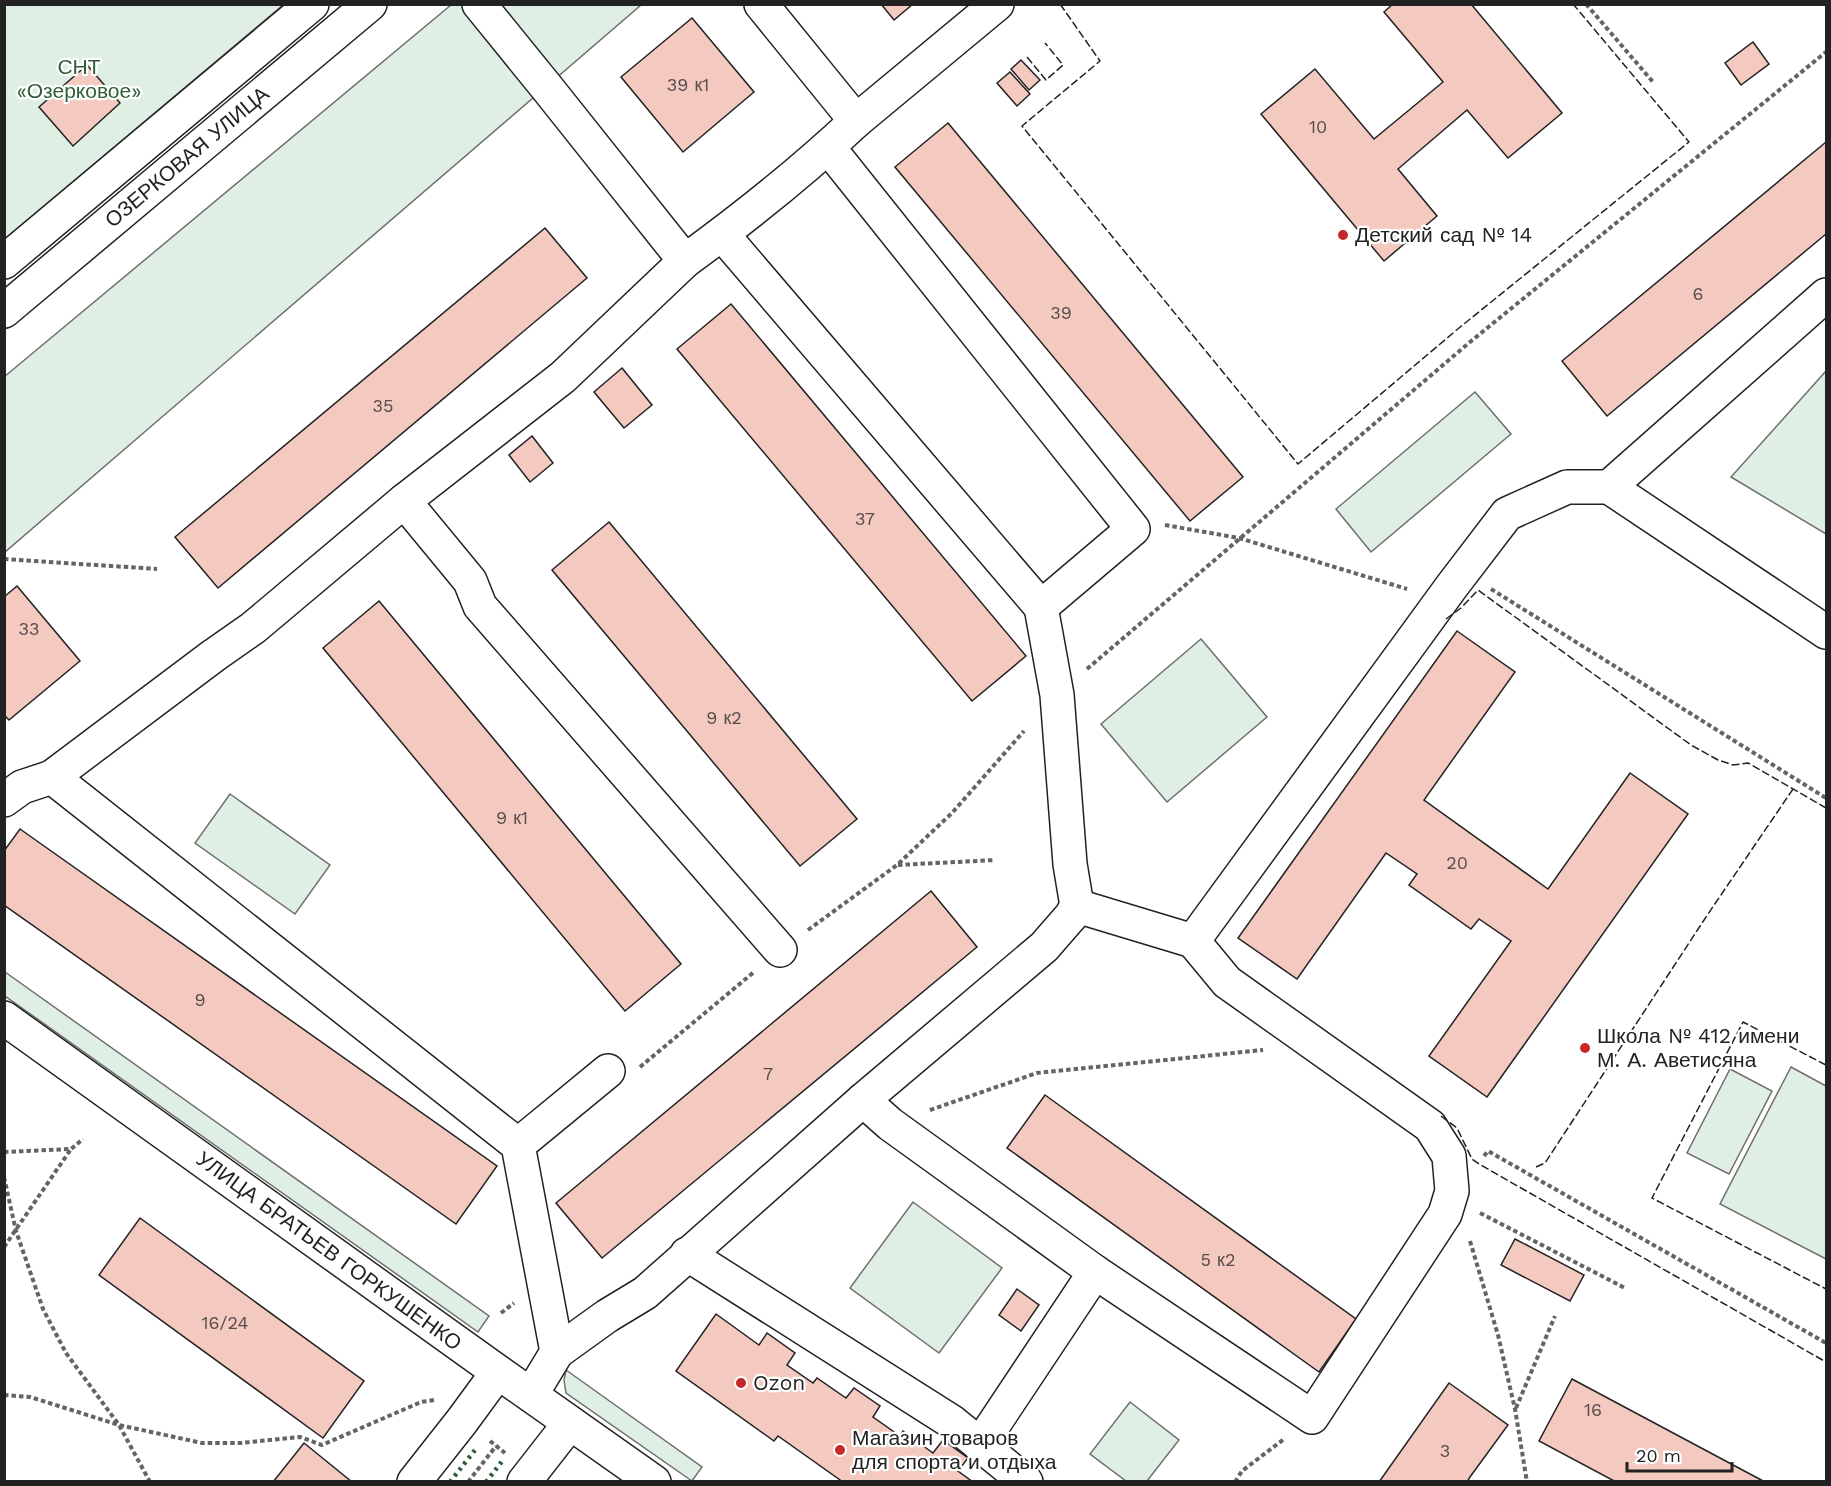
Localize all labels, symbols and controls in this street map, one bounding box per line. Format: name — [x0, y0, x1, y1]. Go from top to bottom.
park label: СНТ «Озерковое» — [16, 54, 142, 103]
house number: 39 к1 — [667, 74, 709, 95]
street label: ОЗЕРКОВАЯ УЛИЦА — [100, 81, 274, 232]
house number: 10 — [1309, 116, 1327, 137]
place label: Детский сад № 14 — [1355, 222, 1532, 247]
marker: Детский сад № 14 — [1336, 228, 1350, 242]
house number: 6 — [1693, 283, 1703, 304]
house number: 39 — [1050, 302, 1072, 323]
house number: 35 — [373, 395, 393, 416]
house number: 37 — [855, 508, 875, 529]
house number: 33 — [19, 618, 40, 639]
house number: 9 к2 — [706, 707, 742, 728]
house number: 9 к1 — [496, 807, 528, 828]
house number: 20 — [1446, 852, 1468, 873]
house number: 9 — [194, 989, 206, 1010]
place label: Школа № 412 имени М. А. Аветисяна — [1597, 1023, 1799, 1072]
marker: Школа № 412 имени М. А. Аветисяна — [1578, 1041, 1592, 1055]
house number: 7 — [763, 1063, 773, 1084]
street label: УЛИЦА БРАТЬЕВ ГОРКУШЕНКО — [192, 1146, 467, 1355]
house number: 5 к2 — [1201, 1249, 1235, 1270]
house number: 16/24 — [202, 1312, 248, 1333]
place label: Ozon — [753, 1370, 805, 1395]
marker: Ozon — [734, 1376, 748, 1390]
house number: 16 — [1584, 1399, 1602, 1420]
place label: Магазин товаров для спорта и отдыха — [852, 1425, 1057, 1474]
scale bar — [1627, 1435, 1732, 1473]
house number: 3 — [1440, 1440, 1450, 1461]
marker: Магазин товаров для спорта и отдыха — [833, 1443, 847, 1457]
text: 20 m — [1636, 1445, 1681, 1466]

